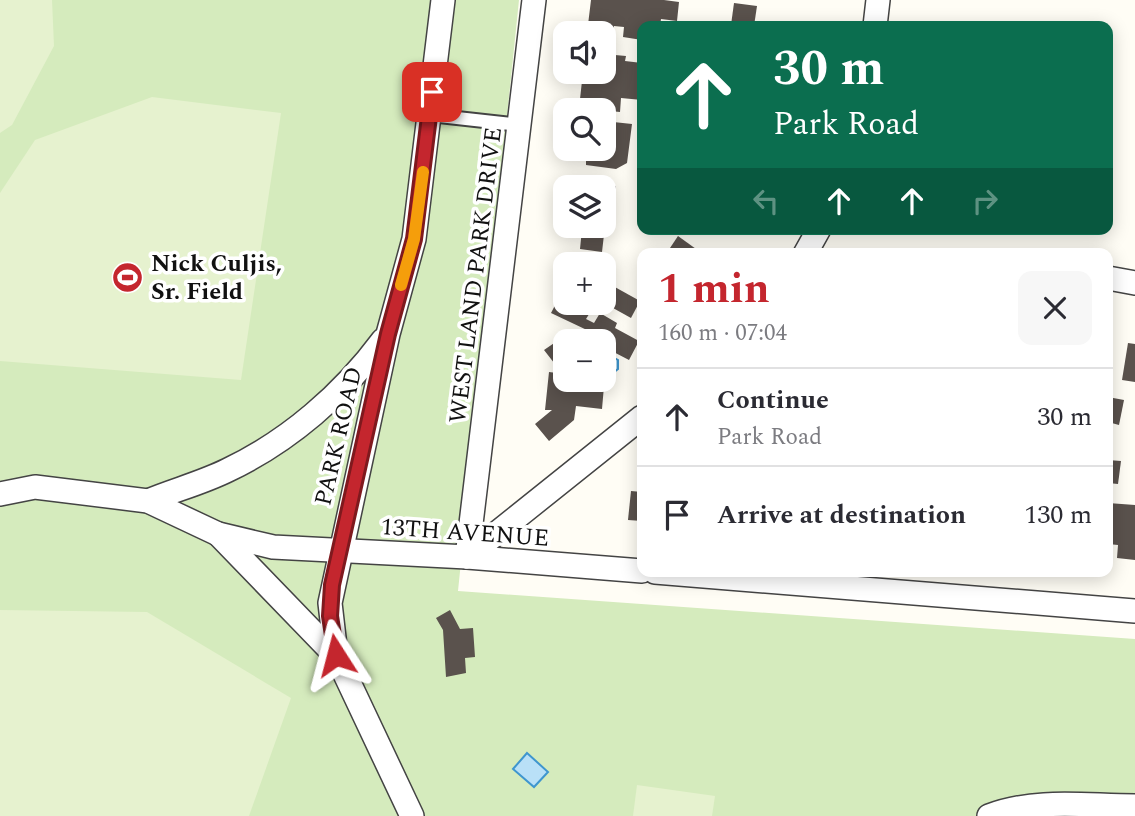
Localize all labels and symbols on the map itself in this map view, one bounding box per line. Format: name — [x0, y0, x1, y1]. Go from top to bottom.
pin — [402, 62, 462, 122]
street label: WEST LAND PARK DRIVE — [440, 125, 512, 425]
place label: Nick Culjis, Sr. Field — [151, 246, 282, 310]
sports icon: Nick Culjis, Sr. Field — [111, 260, 145, 294]
street label: PARK ROAD — [306, 363, 372, 509]
street label: 13TH AVENUE — [379, 509, 550, 557]
position arrow — [299, 618, 373, 692]

